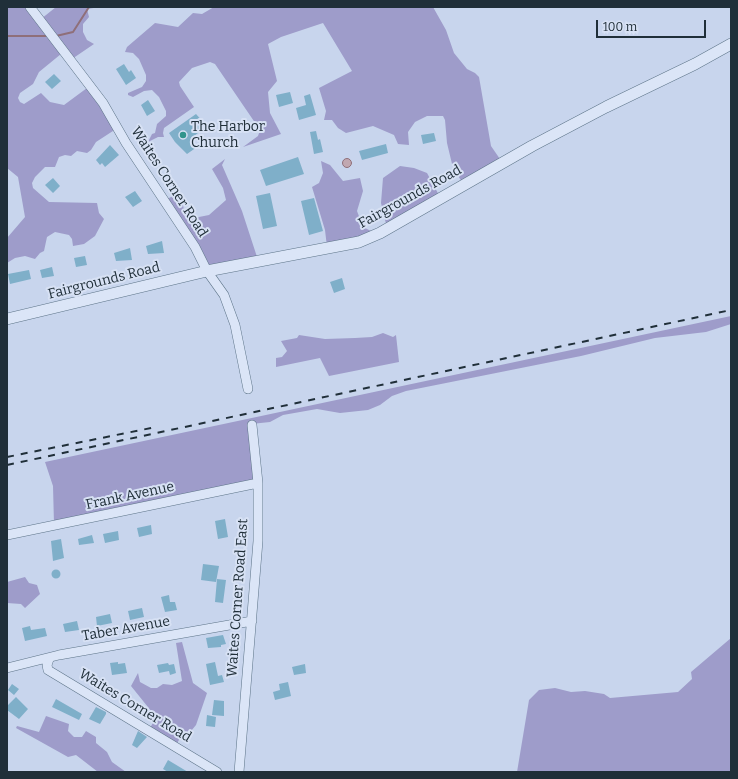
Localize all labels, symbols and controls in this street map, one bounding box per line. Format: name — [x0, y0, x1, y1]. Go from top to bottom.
scale bar — [598, 12, 708, 38]
text: 100 m — [603, 20, 637, 34]
place label: The Harbor Church — [191, 119, 265, 152]
street label: Waites Corner Road — [127, 124, 211, 240]
marker: The Harbor Church — [178, 130, 188, 140]
street label: Fairgrounds Road — [356, 162, 464, 232]
street label: Fairgrounds Road — [46, 259, 162, 303]
street label: Frank Avenue — [84, 478, 176, 514]
street label: Waites Corner Road East — [224, 518, 252, 678]
street label: Taber Avenue — [81, 613, 171, 645]
street label: Waites Corner Road — [76, 666, 194, 746]

